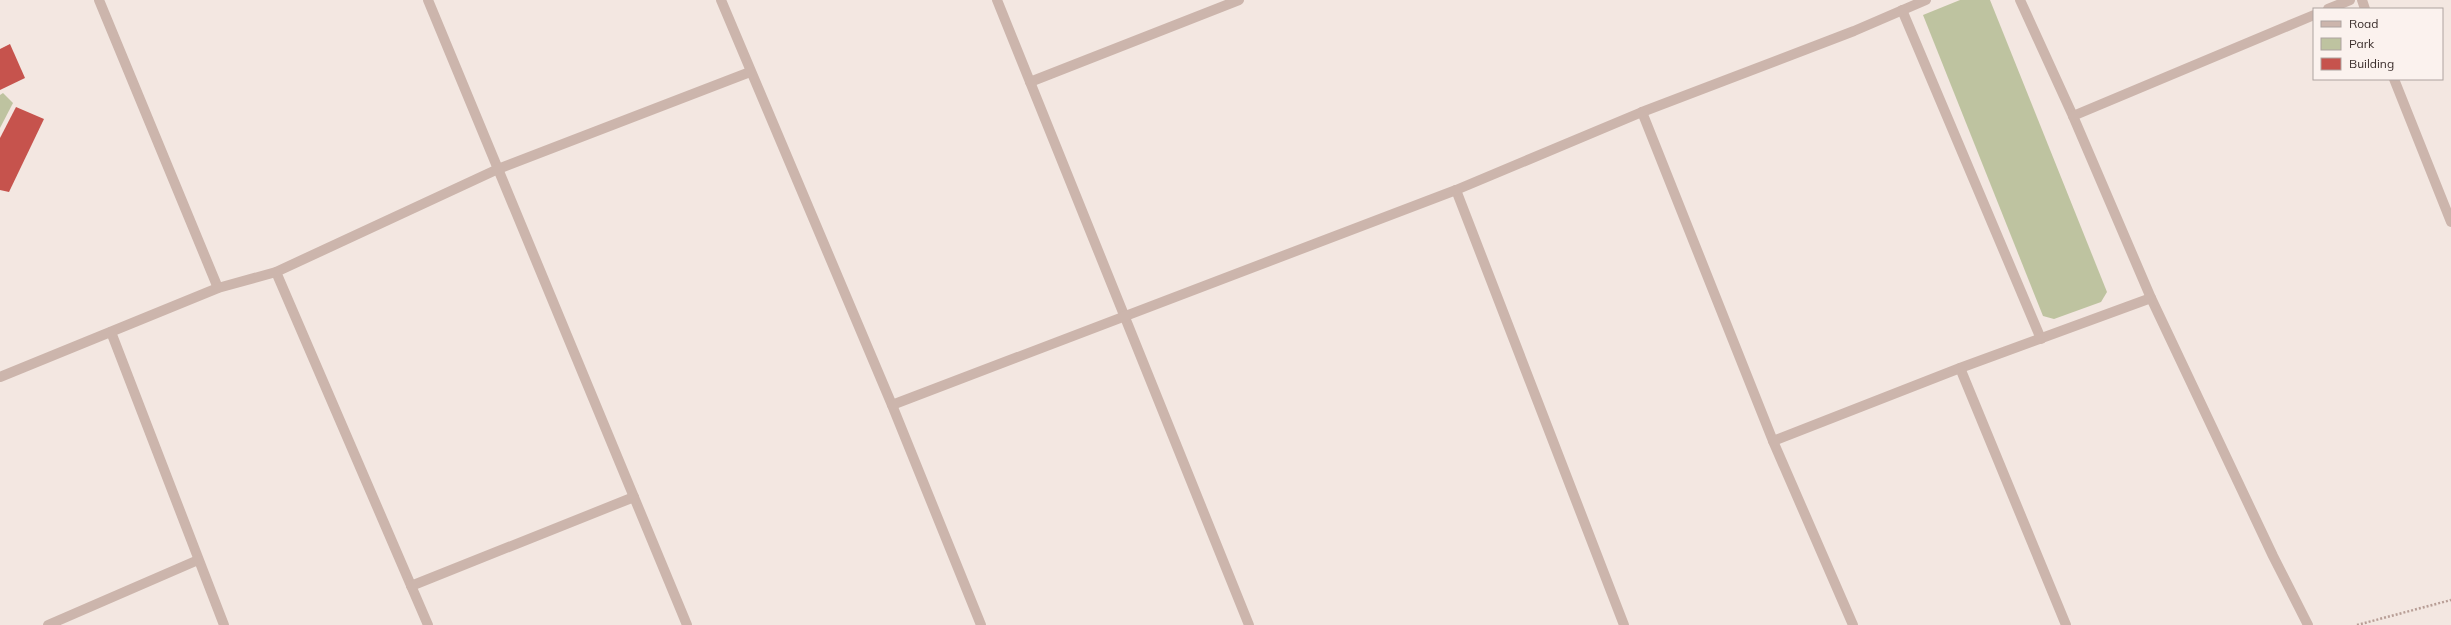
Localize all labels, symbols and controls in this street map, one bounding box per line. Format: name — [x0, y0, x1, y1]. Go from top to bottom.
legend — [2313, 8, 2443, 80]
text: Road — [2349, 16, 2378, 31]
text: Park — [2349, 36, 2375, 51]
text: Building — [2349, 56, 2394, 71]

